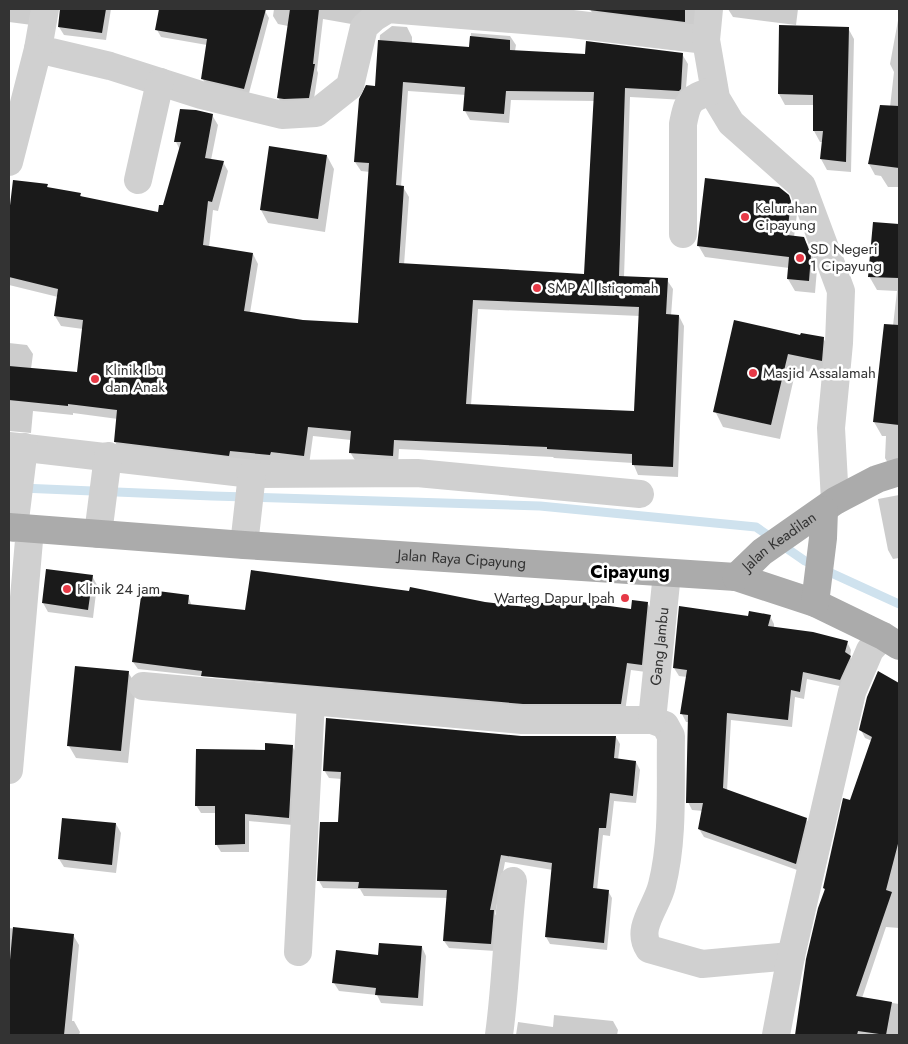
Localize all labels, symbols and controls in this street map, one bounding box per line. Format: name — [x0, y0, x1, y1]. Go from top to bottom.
place label: Kelurahan Cipayung — [755, 197, 817, 236]
marker: Kelurahan Cipayung — [739, 211, 751, 223]
place label: SD Negeri 1 Cipayung — [810, 238, 882, 277]
marker: SD Negeri 1 Cipayung — [794, 252, 806, 264]
place label: SMP Al Istiqomah — [547, 277, 659, 299]
marker: SMP Al Istiqomah — [531, 282, 543, 294]
place label: Klinik Ibu dan Anak — [105, 359, 165, 398]
place label: Masjid Assalamah — [763, 362, 876, 384]
marker: Masjid Assalamah — [747, 367, 759, 379]
marker: Klinik Ibu dan Anak — [89, 373, 101, 385]
street label: Jalan Keadilan — [736, 506, 821, 578]
street label: Jalan Raya Cipayung — [395, 544, 527, 574]
district label: Cipayung — [590, 559, 670, 585]
place label: Klinik 24 jam — [77, 578, 160, 600]
marker: Klinik 24 jam — [61, 583, 73, 595]
place label: Warteg Dapur Ipah — [494, 587, 615, 609]
marker: Warteg Dapur Ipah — [619, 592, 631, 604]
street label: Gang Jambu — [645, 606, 674, 687]

